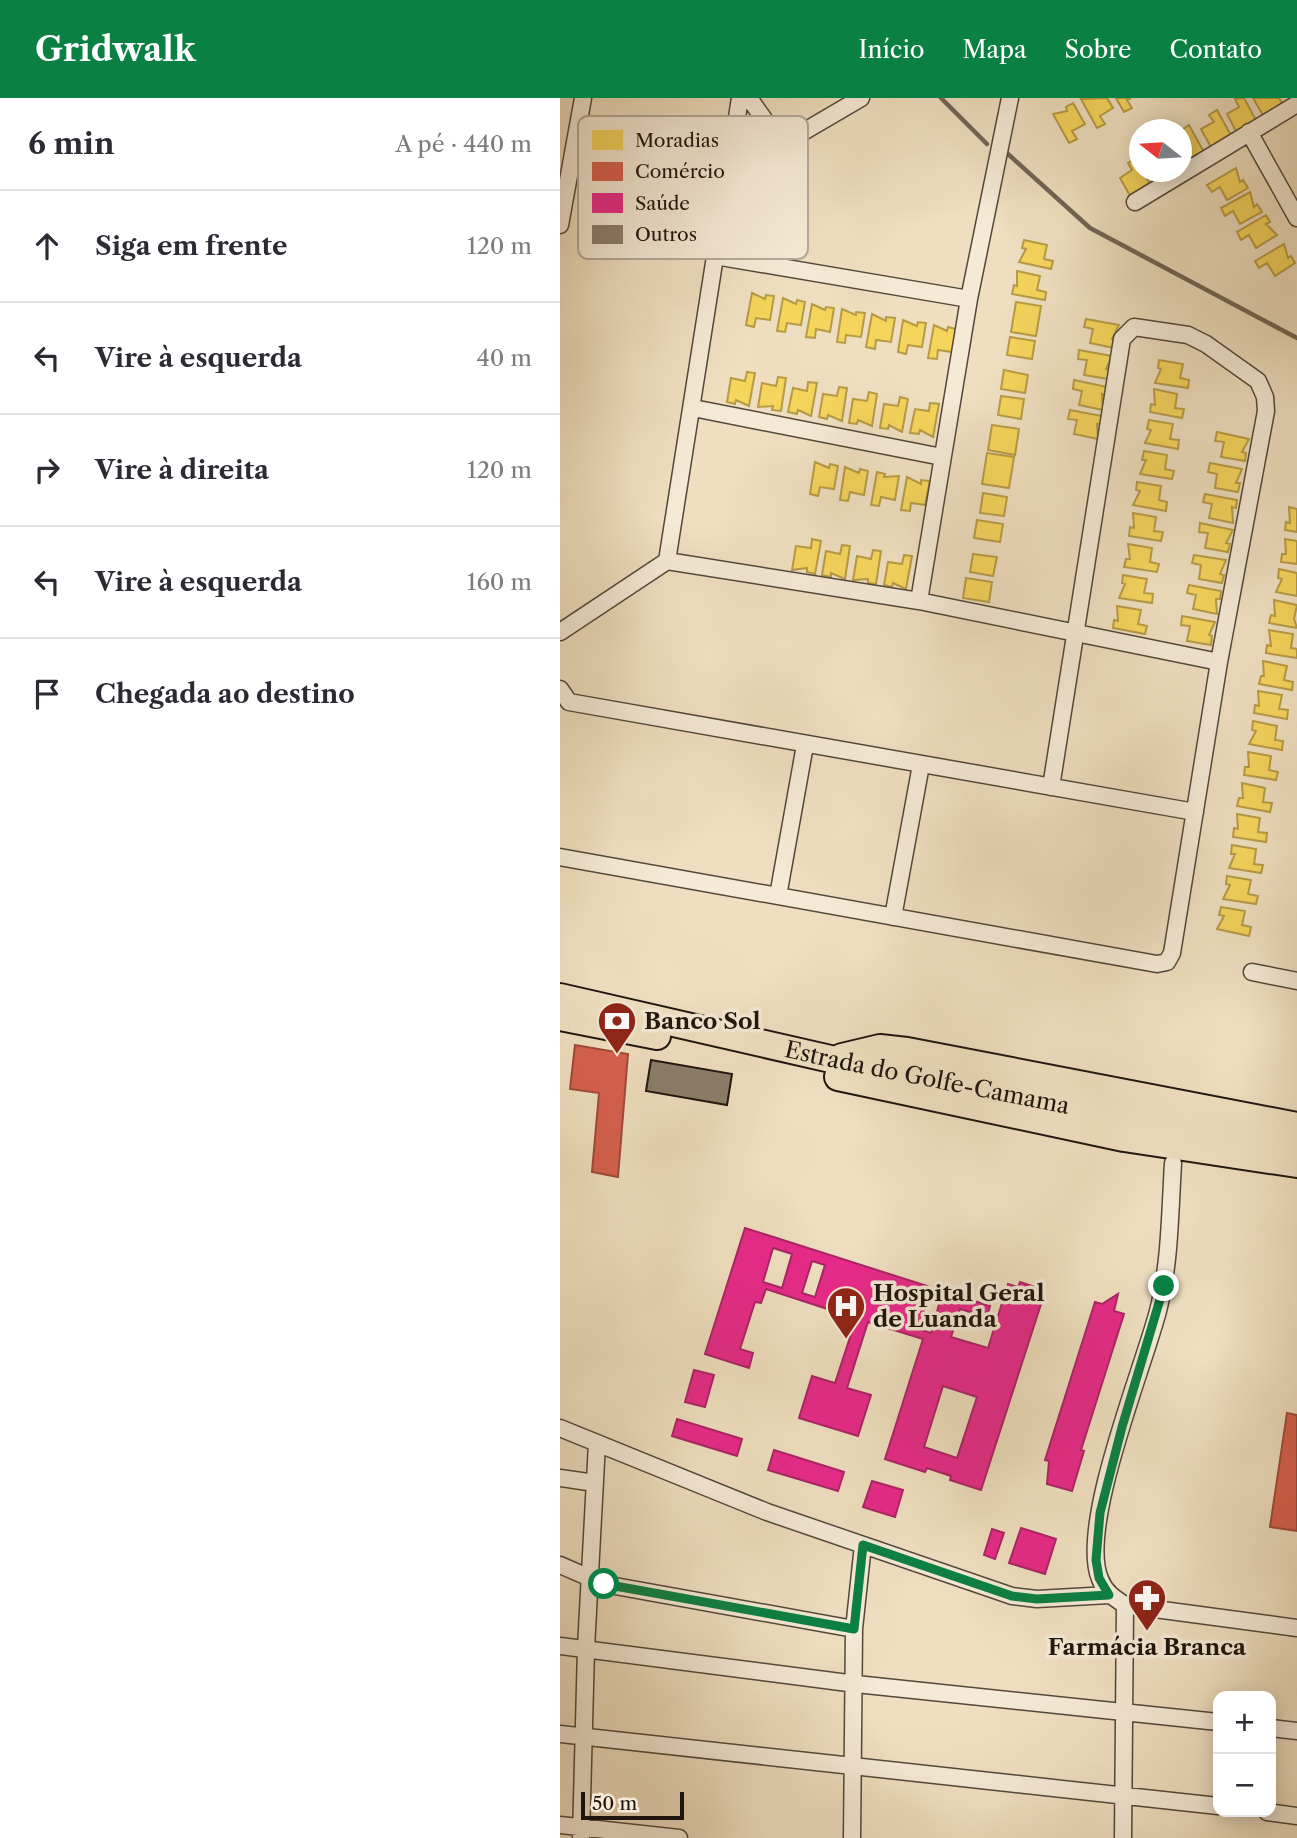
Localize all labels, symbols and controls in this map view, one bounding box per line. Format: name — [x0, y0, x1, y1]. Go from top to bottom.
text: Gridwalk — [35, 29, 196, 70]
text: Início — [858, 35, 924, 64]
text: Mapa — [962, 35, 1027, 64]
text: Sobre — [1065, 35, 1131, 64]
text: Contato — [1169, 35, 1262, 64]
legend — [578, 116, 808, 259]
north arrow — [1129, 119, 1192, 182]
text: 6 min — [28, 125, 115, 162]
text: Moradias — [635, 129, 719, 152]
text: A pé · 440 m — [395, 130, 532, 158]
text: Comércio — [635, 160, 725, 183]
text: Saúde — [635, 192, 690, 215]
text: Outros — [635, 223, 697, 246]
icon: ahead — [28, 227, 66, 265]
text: Siga em frente — [95, 230, 288, 262]
text: 120 m — [467, 232, 532, 260]
icon: left — [28, 339, 66, 377]
text: Vire à esquerda — [95, 342, 302, 374]
text: 40 m — [477, 344, 532, 372]
icon: right — [28, 451, 66, 489]
text: Vire à direita — [95, 454, 269, 486]
text: 120 m — [467, 456, 532, 484]
icon: left — [28, 563, 66, 601]
text: Vire à esquerda — [95, 566, 302, 598]
text: 160 m — [467, 568, 532, 596]
icon: arrive — [28, 675, 66, 713]
text: Chegada ao destino — [95, 678, 355, 710]
bank icon: Banco Sol — [596, 1000, 638, 1055]
place label: Banco Sol — [644, 1007, 761, 1035]
street label: Estrada do Golfe-Camama — [782, 1035, 1073, 1120]
route end — [1148, 1270, 1179, 1301]
place label: Hospital Geral de Luanda — [873, 1279, 1045, 1333]
hospital icon: Hospital Geral de Luanda — [825, 1285, 867, 1340]
route start — [588, 1568, 619, 1599]
pharmacy icon: Farmácia Branca — [1126, 1577, 1168, 1632]
place label: Farmácia Branca — [1048, 1633, 1247, 1661]
map controls — [1213, 1691, 1276, 1817]
button: + — [1213, 1691, 1276, 1754]
button: − — [1213, 1754, 1276, 1817]
scale bar — [581, 1789, 684, 1821]
text: 50 m — [592, 1792, 637, 1815]

